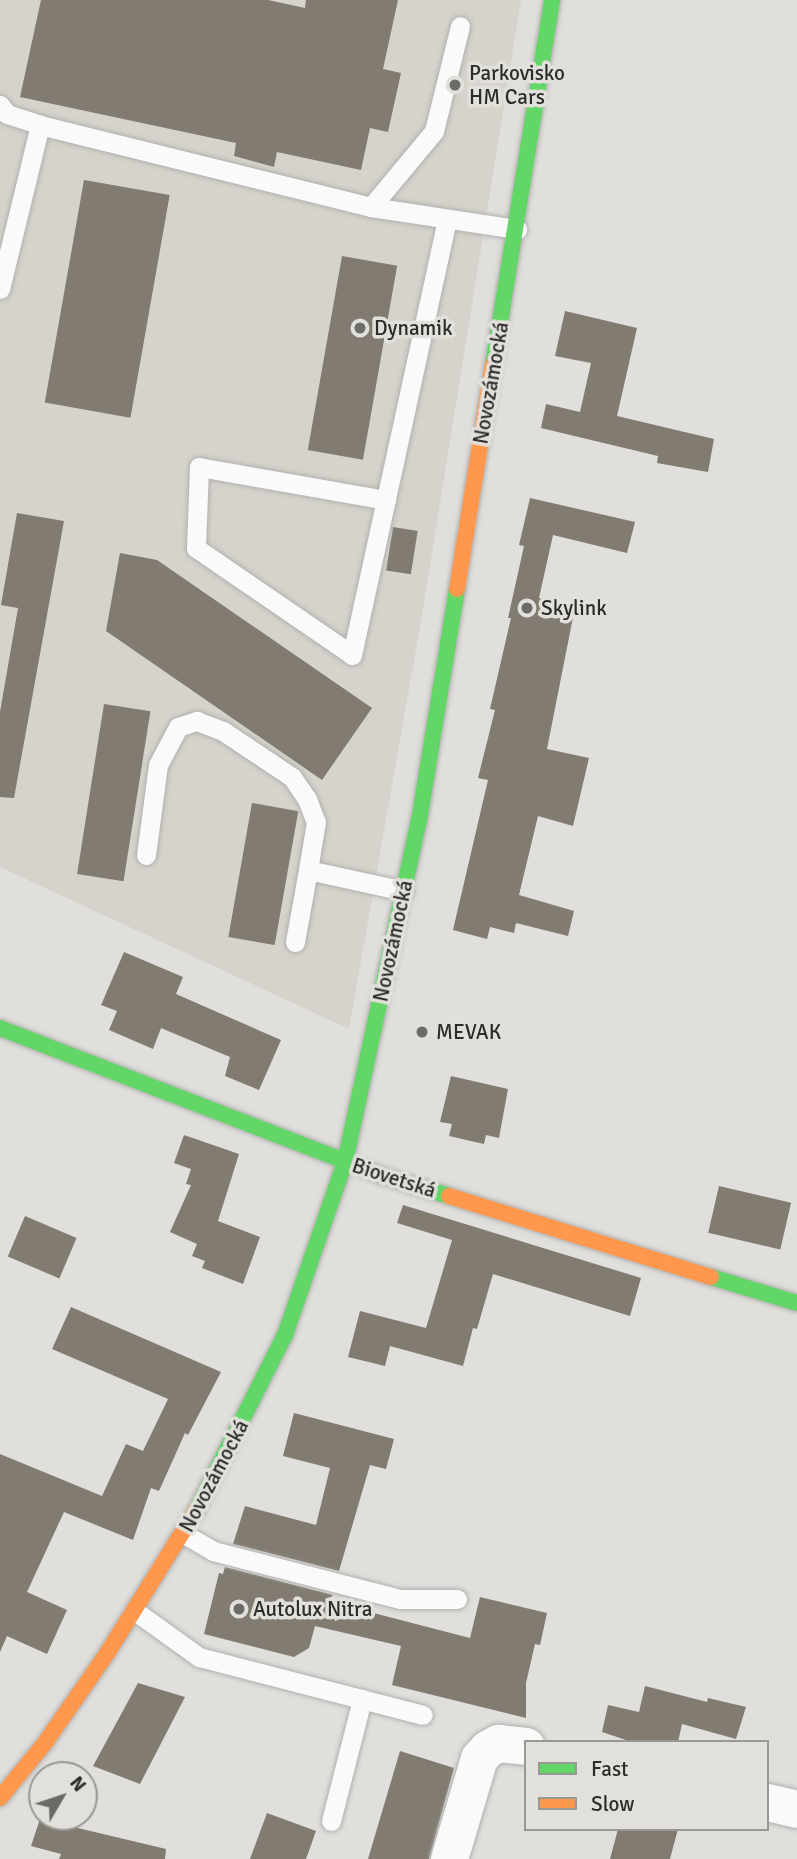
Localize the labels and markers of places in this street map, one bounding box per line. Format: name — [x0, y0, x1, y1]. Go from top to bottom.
place label: Parkovisko HM Cars — [469, 60, 565, 110]
marker: Parkovisko HM Cars — [447, 77, 463, 93]
place label: Dynamik — [374, 315, 452, 341]
marker: Dynamik — [352, 320, 368, 336]
place label: Skylink — [541, 595, 607, 621]
marker: Skylink — [519, 600, 535, 616]
place label: MEVAK — [436, 1019, 501, 1045]
marker: MEVAK — [414, 1024, 430, 1040]
place label: Autolux Nitra — [253, 1596, 372, 1622]
marker: Autolux Nitra — [231, 1601, 247, 1617]

